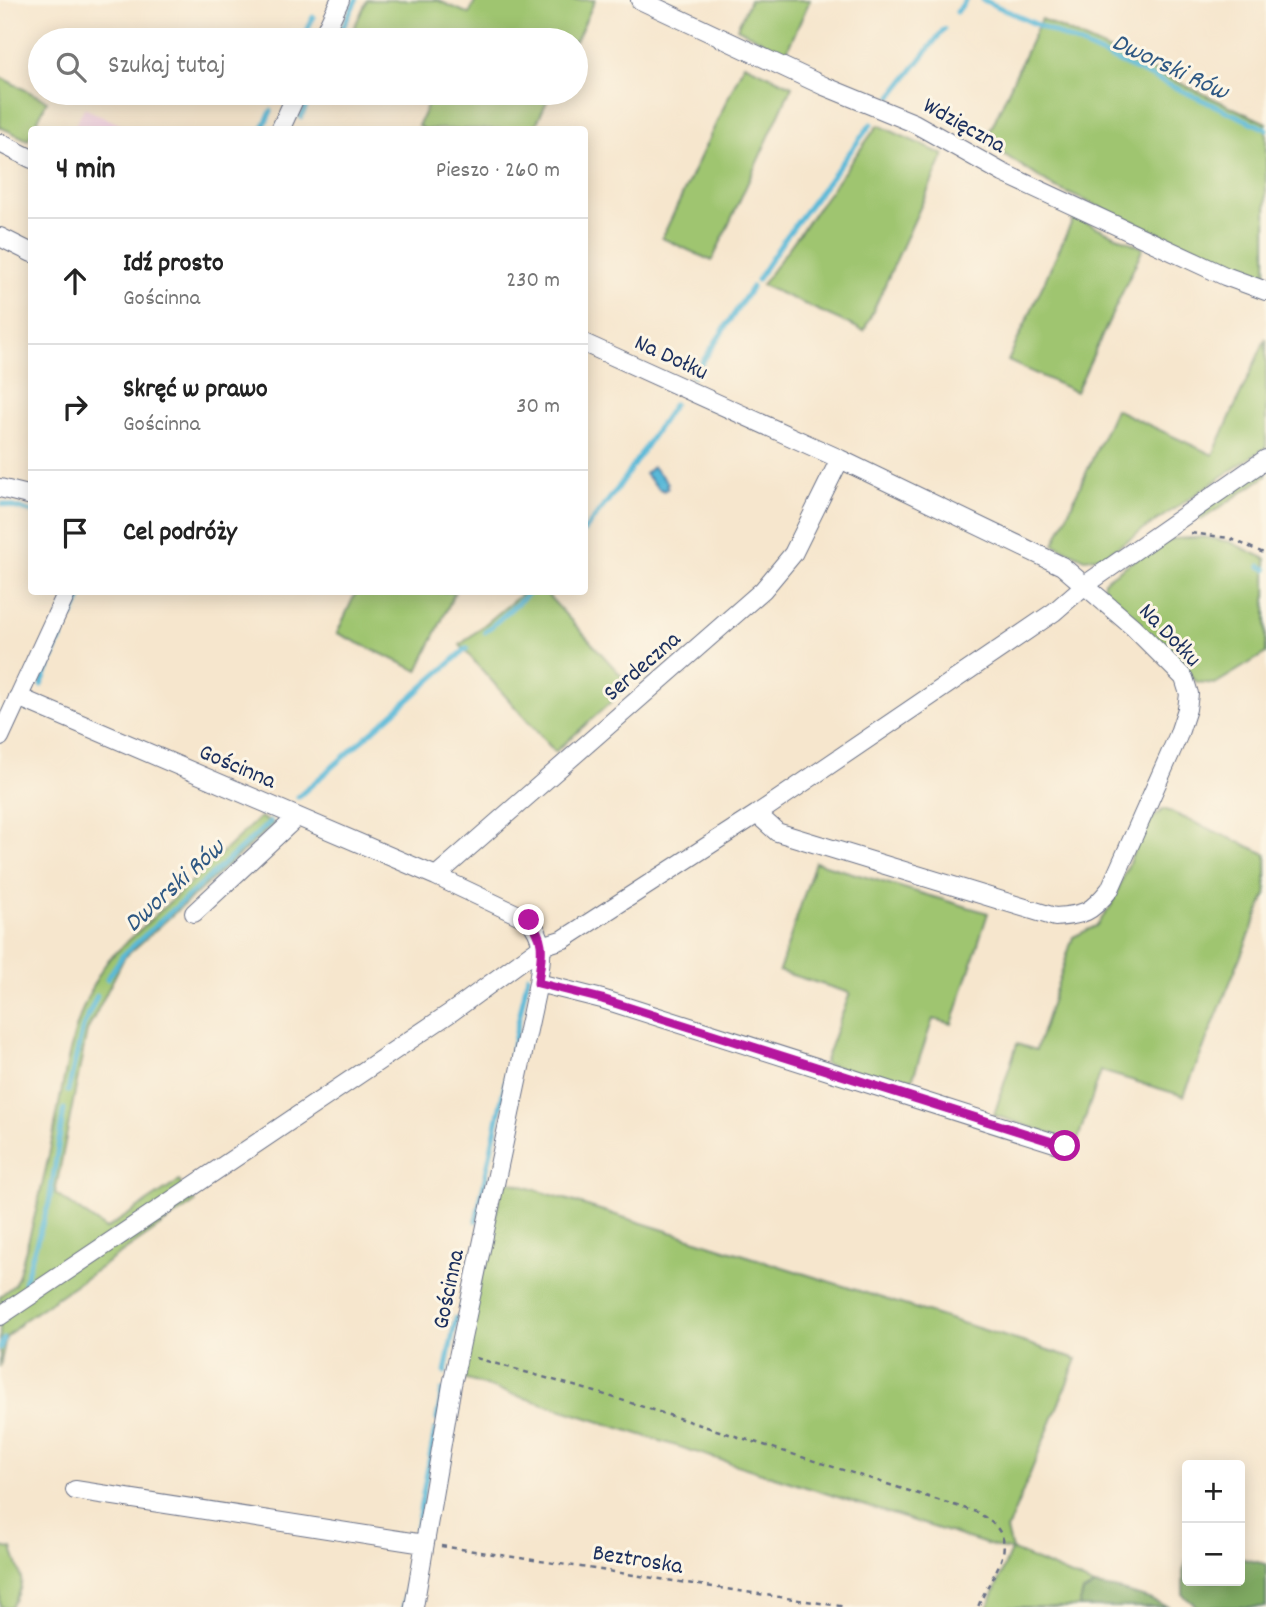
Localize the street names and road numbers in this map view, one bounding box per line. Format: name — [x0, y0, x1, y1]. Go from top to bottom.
street label: Wdzięczna — [916, 90, 1012, 164]
street label: Na Dołku — [628, 327, 713, 391]
street label: Na Dołku — [1130, 596, 1208, 676]
street label: Serdeczna — [597, 623, 690, 711]
street label: Gościnna — [193, 736, 281, 799]
street label: Gościnna — [425, 1246, 475, 1333]
street label: Beztroska — [590, 1537, 686, 1585]

